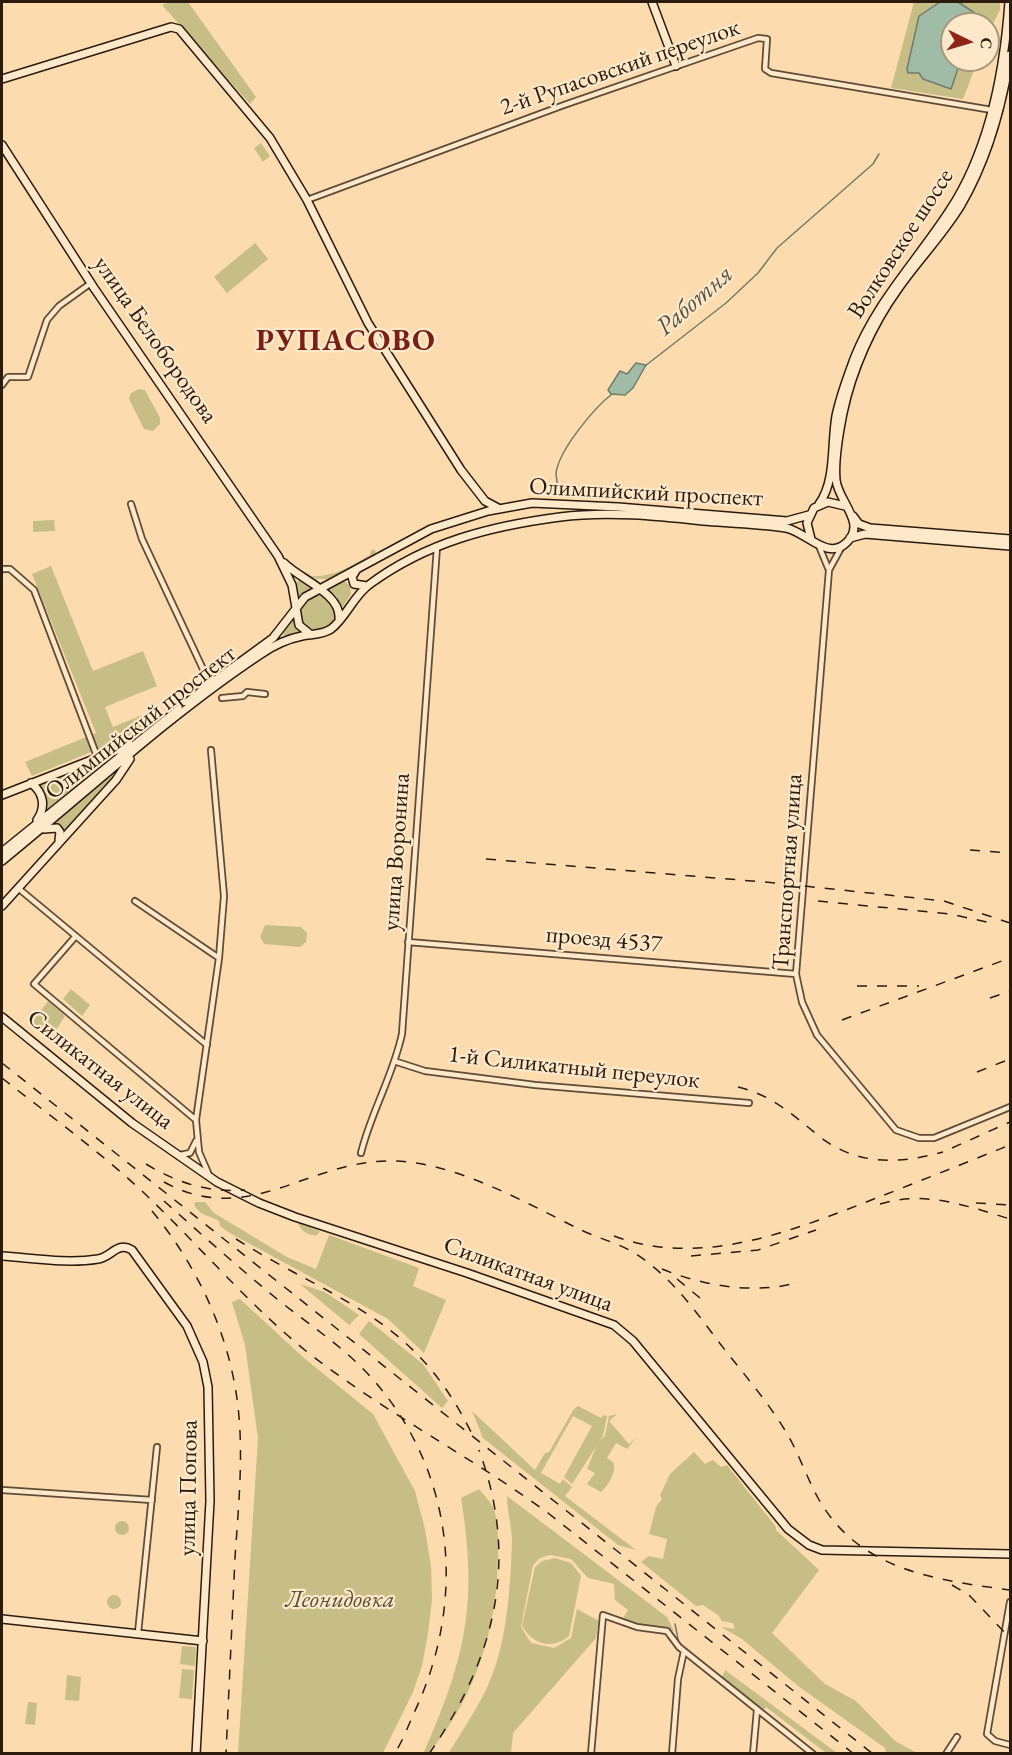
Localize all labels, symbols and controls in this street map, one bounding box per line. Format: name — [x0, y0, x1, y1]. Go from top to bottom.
north arrow — [940, 12, 1000, 72]
street label: 2-й Рупасовский переулок — [496, 13, 744, 123]
text: С — [975, 37, 997, 50]
street label: Волковское шоссе — [842, 164, 960, 324]
street label: улица Белобородова — [87, 251, 223, 429]
water label: Работня — [650, 259, 740, 343]
district label: РУПАСОВО — [256, 324, 436, 360]
street label: Олимпийский проспект — [528, 472, 764, 514]
street label: Олимпийский проспект — [40, 640, 242, 806]
street label: улица Воронина — [377, 772, 417, 932]
street label: Транспортная улица — [767, 773, 809, 971]
street label: проезд 4537 — [545, 921, 663, 959]
street label: Силикатная улица — [21, 1004, 179, 1136]
street label: 1-й Силикатный переулок — [447, 1040, 701, 1096]
street label: Силикатная улица — [439, 1231, 617, 1319]
street label: улица Попова — [173, 1420, 205, 1556]
park label: Леонидовка — [285, 1586, 395, 1614]

